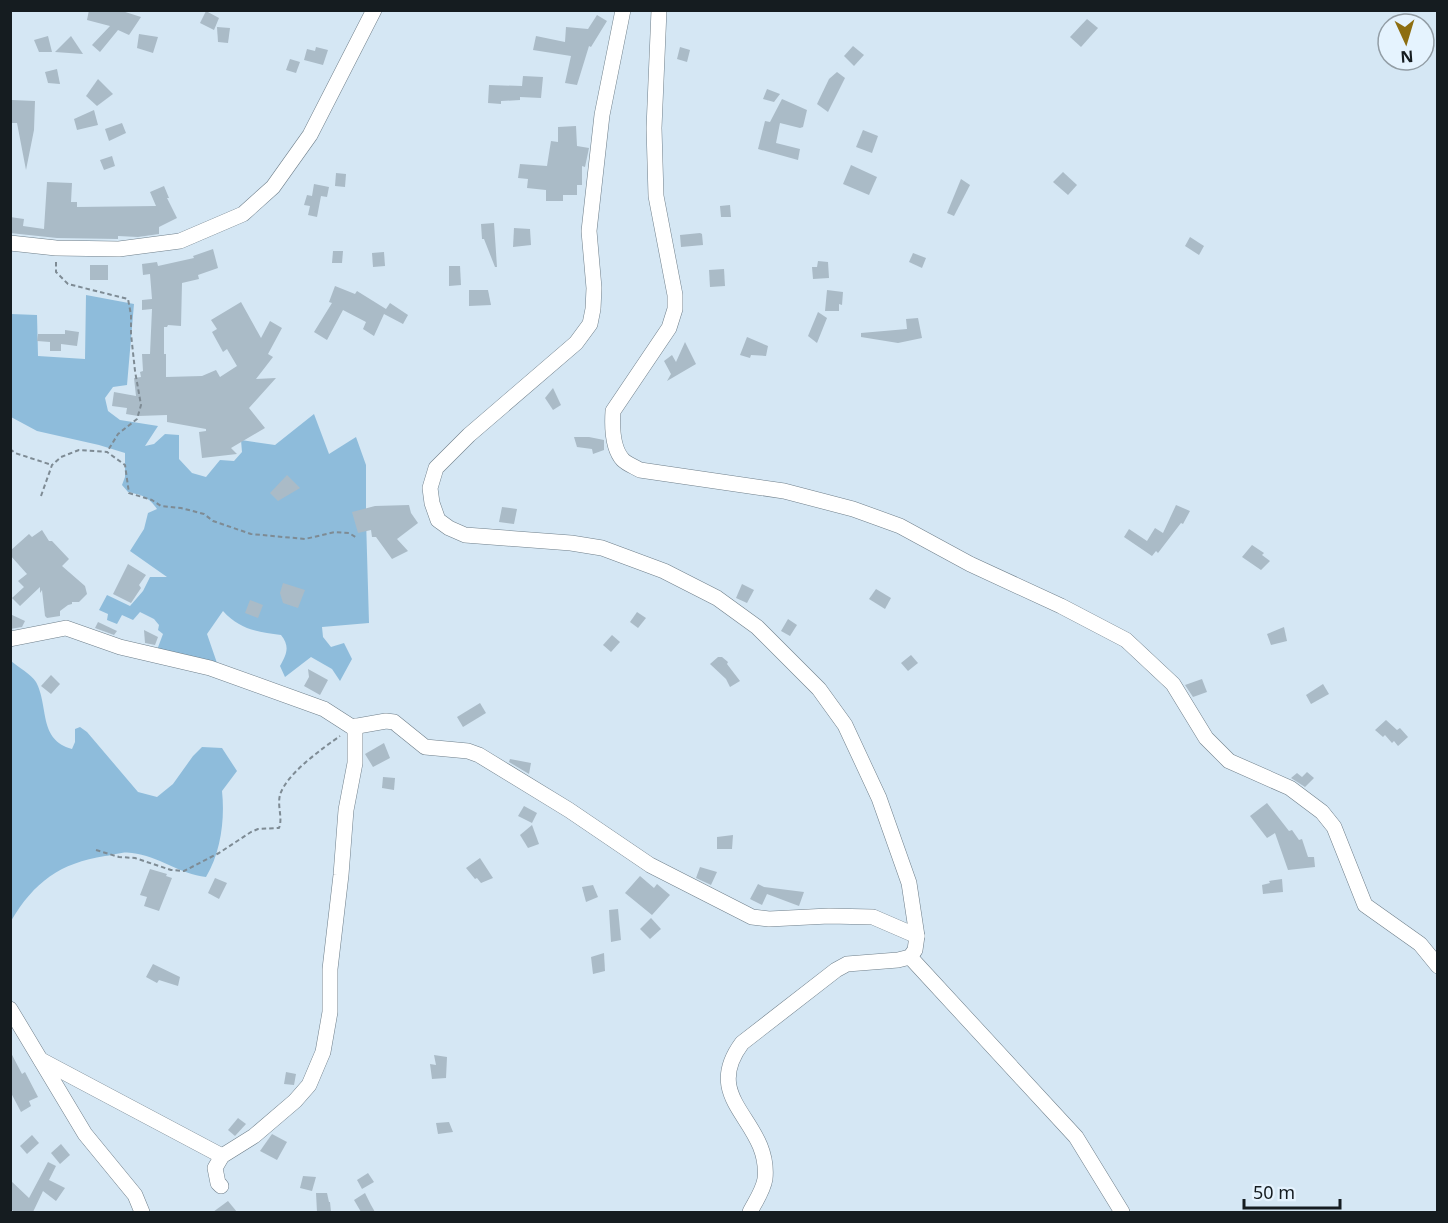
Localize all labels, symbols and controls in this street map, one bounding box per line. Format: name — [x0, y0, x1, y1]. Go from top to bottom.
north arrow — [1376, 12, 1436, 72]
text: N — [1400, 46, 1414, 68]
scale bar — [1244, 1172, 1340, 1210]
text: 50 m — [1253, 1180, 1295, 1204]

